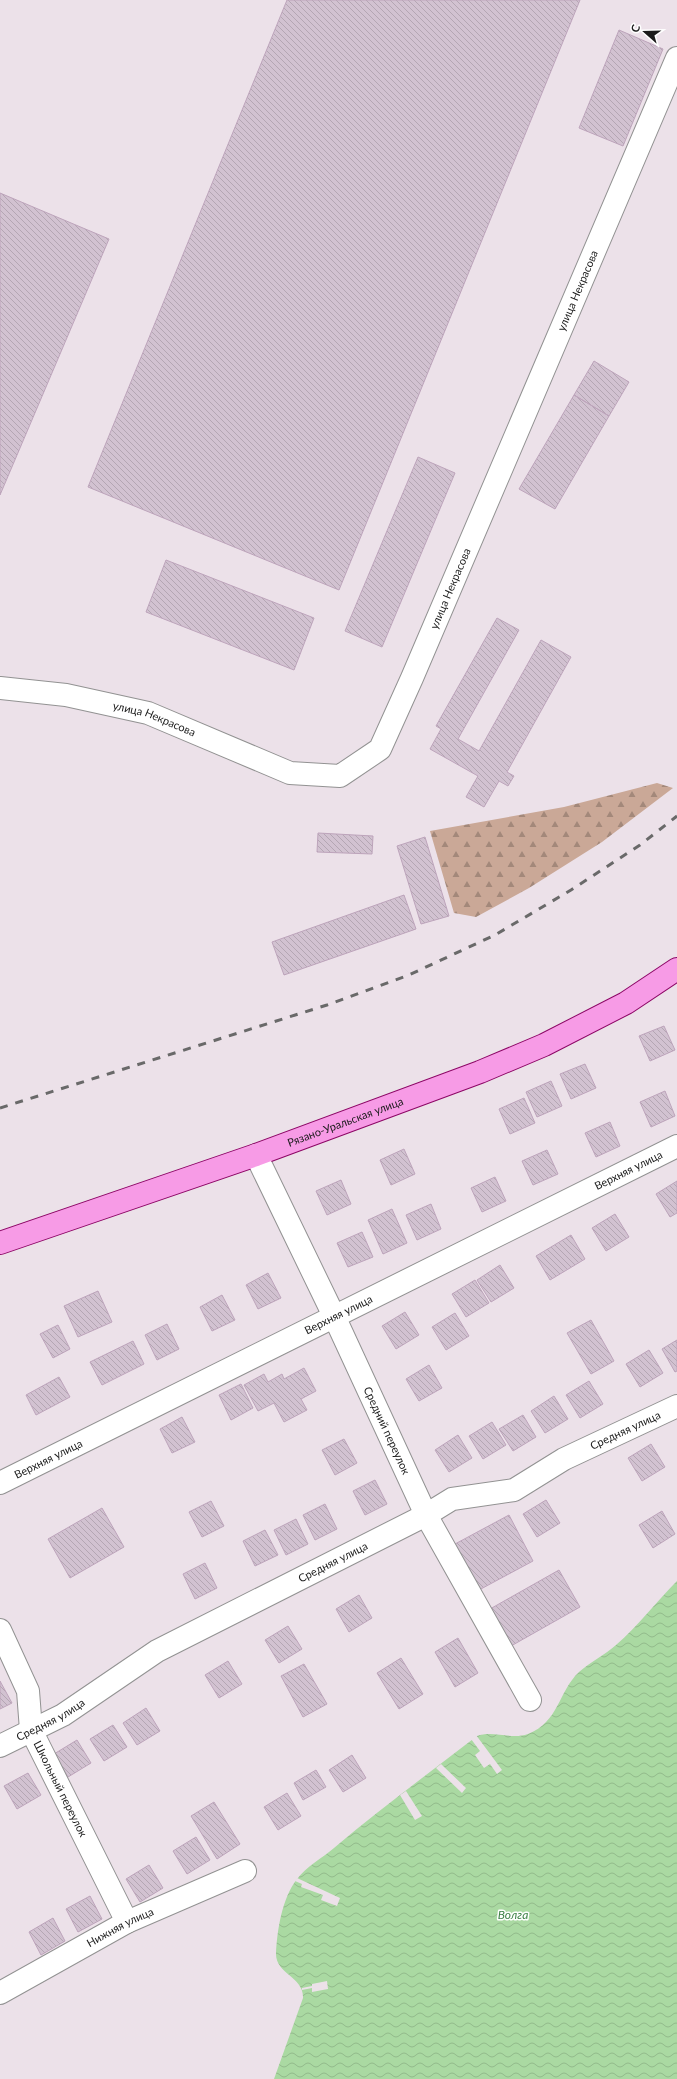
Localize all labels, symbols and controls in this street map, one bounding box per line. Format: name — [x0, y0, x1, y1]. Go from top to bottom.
north arrow — [625, 12, 665, 52]
text: С — [628, 22, 643, 34]
street label: улица Некрасова — [554, 248, 600, 333]
street label: улица Некрасова — [427, 546, 473, 631]
street label: улица Некрасова — [112, 699, 198, 738]
street label: Рязано-Уральская улица — [285, 1094, 405, 1149]
street label: Верхняя улица — [592, 1147, 664, 1192]
street label: Верхняя улица — [302, 1292, 374, 1336]
street label: Средний переулок — [361, 1384, 413, 1476]
street label: Средняя улица — [588, 1408, 662, 1452]
street label: Верхняя улица — [12, 1436, 84, 1481]
street label: Средняя улица — [296, 1539, 370, 1585]
street label: Средняя улица — [14, 1695, 87, 1743]
street label: Школьный переулок — [31, 1738, 90, 1839]
street label: Нижняя улица — [84, 1904, 155, 1949]
water label: Волга — [498, 1907, 528, 1922]

